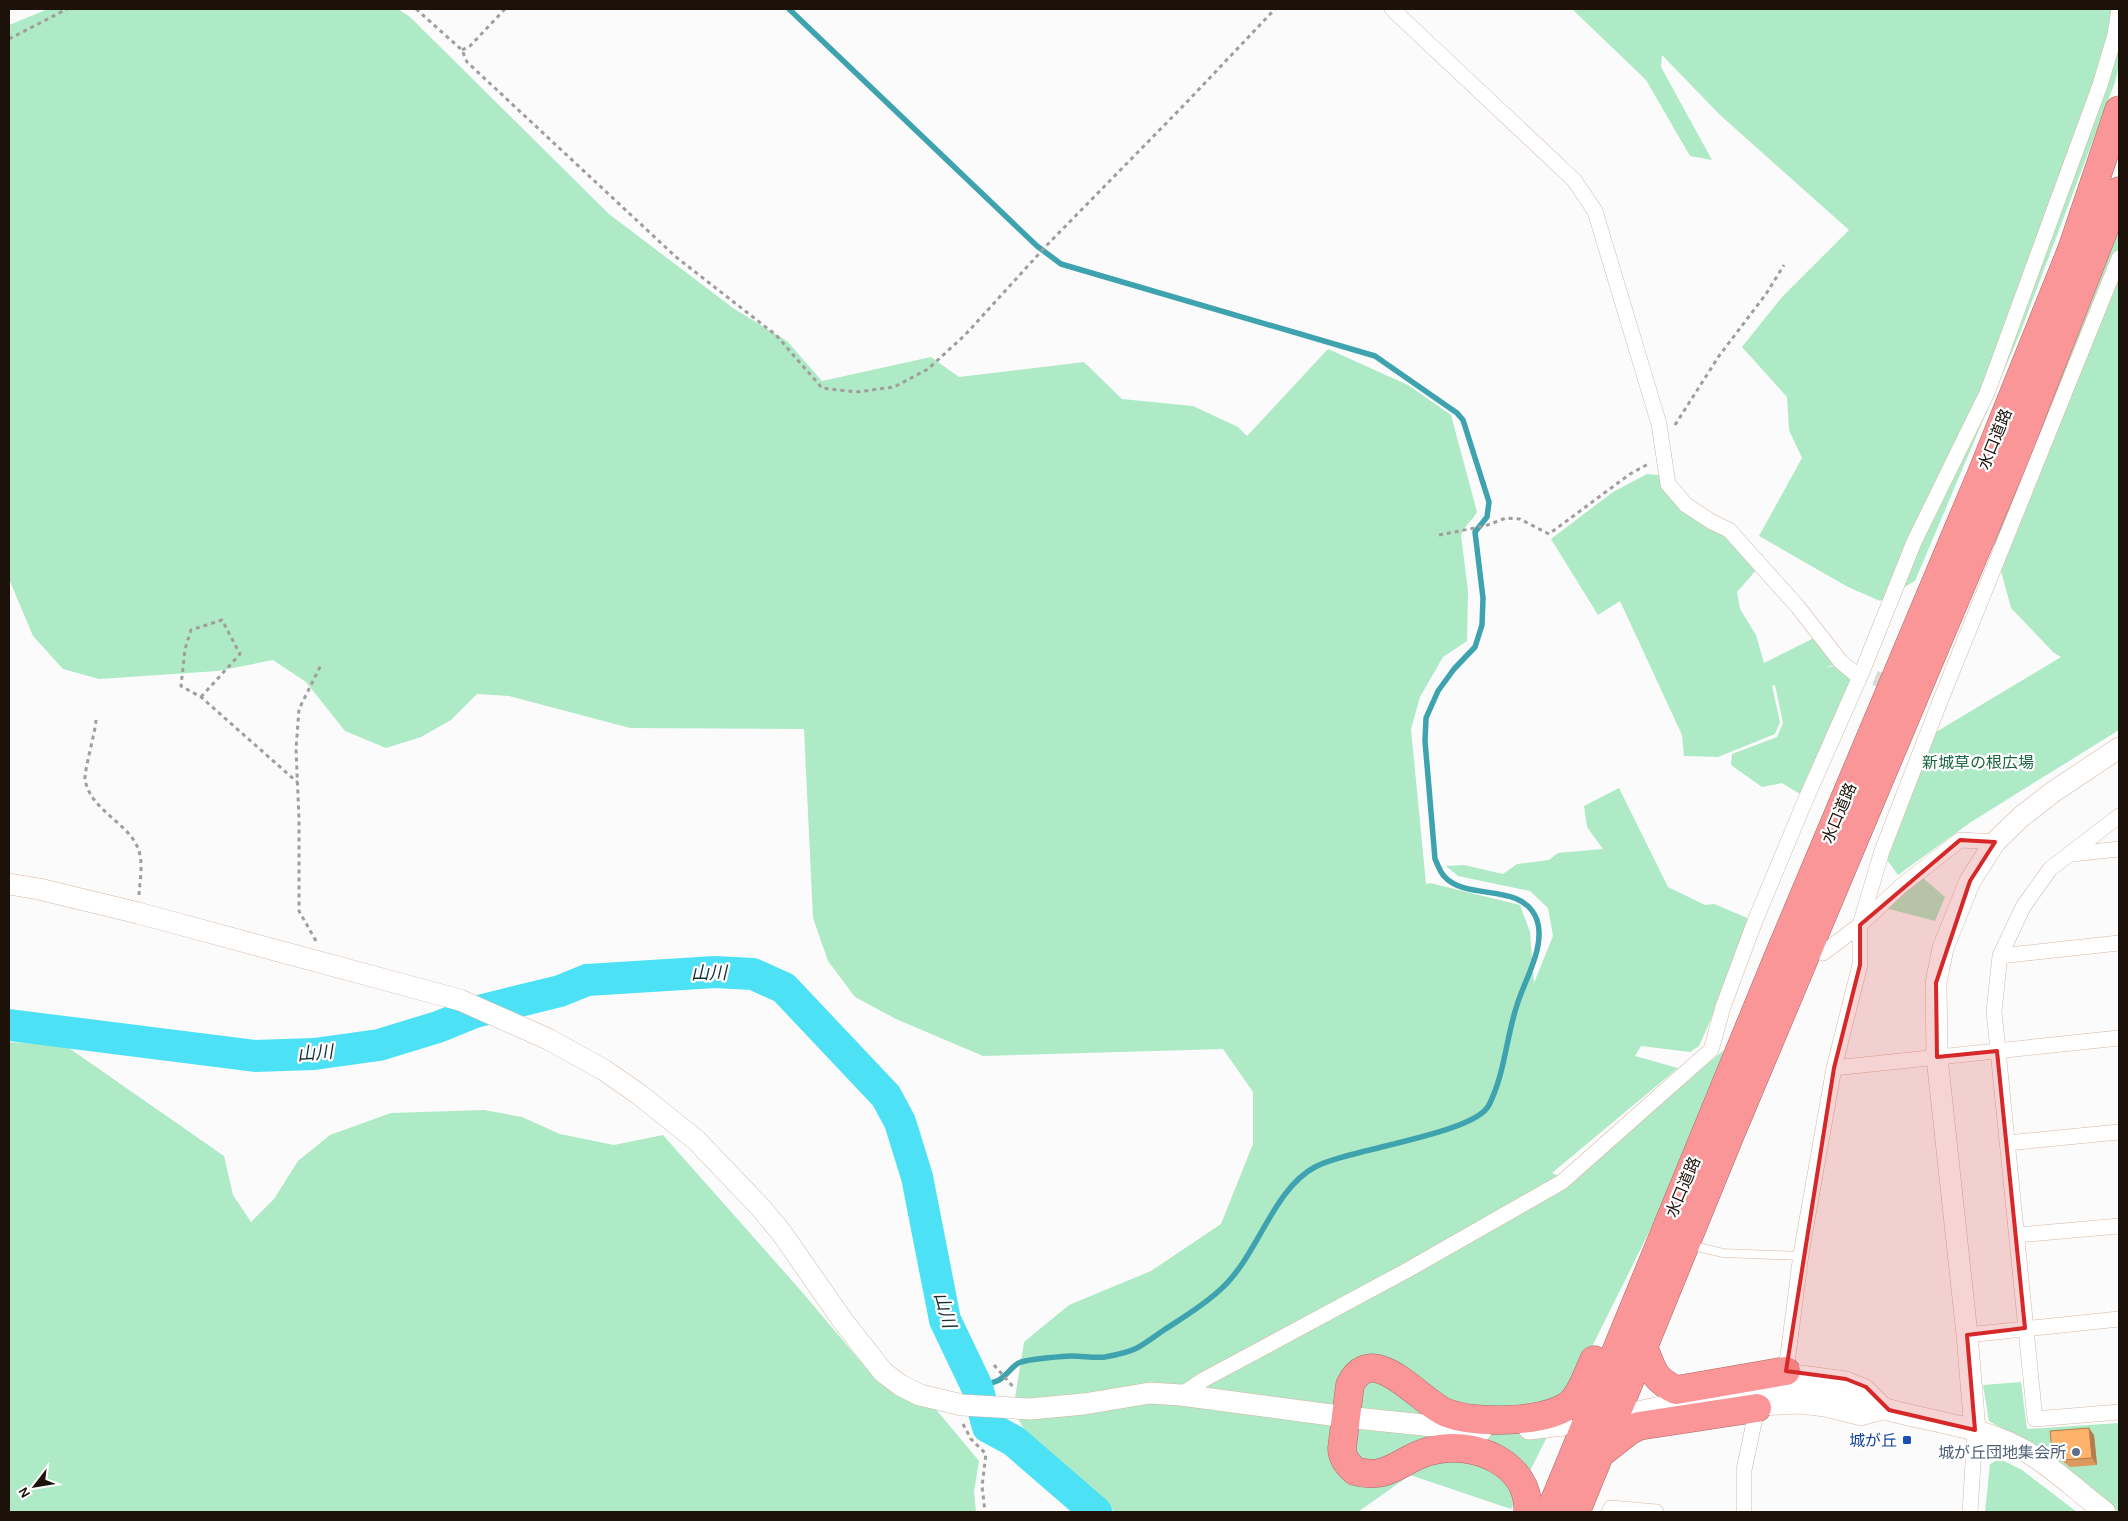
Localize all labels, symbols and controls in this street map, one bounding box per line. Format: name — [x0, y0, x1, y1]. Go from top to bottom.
street label: 水口道路 — [1974, 406, 2016, 472]
park label: 新城草の根広場 — [1922, 753, 2034, 772]
street label: 水口道路 — [1818, 780, 1860, 846]
water label: 山川 — [691, 962, 729, 984]
water label: 山川 — [296, 1040, 336, 1066]
street label: 水口道路 — [1662, 1154, 1704, 1220]
water label: 山川 — [929, 1290, 961, 1332]
place label: 城が丘 — [1849, 1431, 1897, 1450]
marker: 城が丘 — [1901, 1434, 1913, 1446]
place label: 城が丘団地集会所 — [1938, 1443, 2066, 1462]
marker: 城が丘団地集会所 — [2070, 1446, 2082, 1458]
north arrow — [10, 1461, 60, 1511]
text: N — [14, 1484, 34, 1501]

